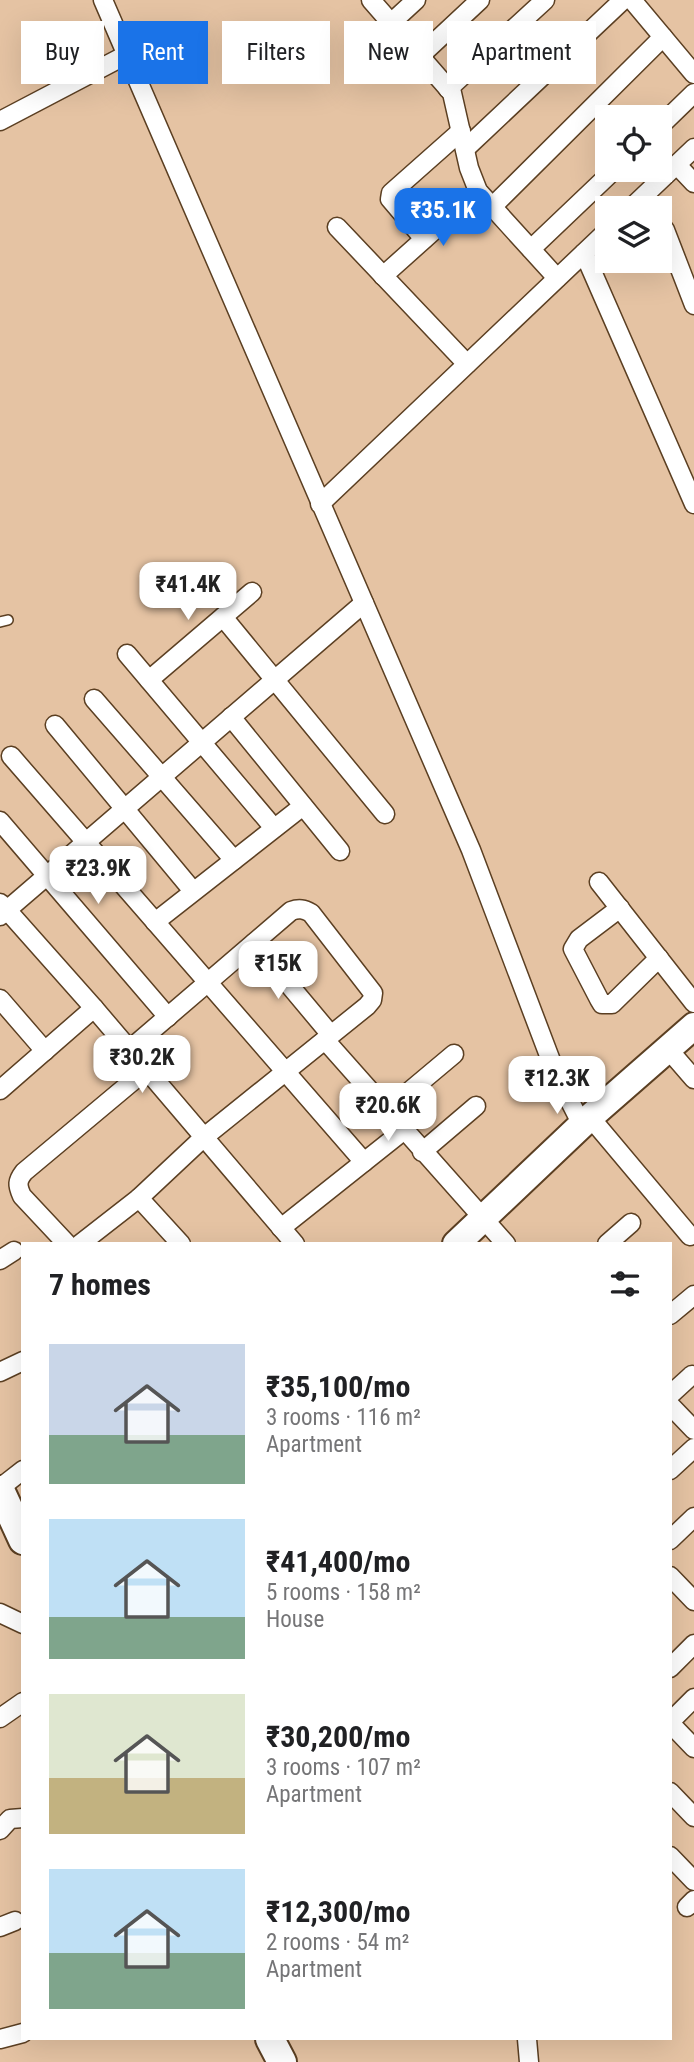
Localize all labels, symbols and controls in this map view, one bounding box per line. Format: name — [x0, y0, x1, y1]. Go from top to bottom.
chip: Buy — [21, 21, 104, 84]
chip: Rent — [118, 21, 208, 84]
chip: Filters — [222, 21, 330, 84]
chip: New — [344, 21, 433, 84]
chip: Apartment — [447, 21, 596, 84]
map controls — [595, 105, 672, 273]
button: locate — [595, 105, 672, 182]
pin: ₹35.1K — [386, 188, 500, 248]
button: layers — [595, 196, 672, 273]
text: ₹35.1K — [410, 197, 476, 224]
pin: ₹41.4K — [131, 562, 245, 622]
text: ₹41.4K — [155, 571, 221, 598]
pin: ₹23.9K — [41, 846, 155, 906]
text: ₹23.9K — [65, 855, 131, 882]
pin: ₹15K — [237, 942, 319, 1001]
text: ₹15K — [255, 950, 301, 977]
pin: ₹30.2K — [85, 1036, 199, 1095]
text: ₹30.2K — [109, 1044, 175, 1071]
pin: ₹12.3K — [500, 1056, 614, 1116]
text: ₹12.3K — [524, 1065, 590, 1092]
pin: ₹20.6K — [331, 1084, 445, 1143]
text: ₹20.6K — [355, 1092, 421, 1119]
icon: filters — [606, 1265, 644, 1303]
text: 7 homes — [49, 1267, 151, 1302]
text: ₹35,100/mo — [266, 1369, 410, 1404]
icon: home — [105, 1372, 189, 1456]
text: 3 rooms · 116 m² — [266, 1404, 421, 1431]
text: Apartment — [266, 1431, 362, 1458]
text: ₹41,400/mo — [266, 1544, 410, 1579]
icon: home — [105, 1547, 189, 1631]
text: 5 rooms · 158 m² — [266, 1579, 421, 1606]
text: House — [266, 1606, 324, 1633]
text: ₹30,200/mo — [266, 1719, 410, 1754]
icon: home — [105, 1722, 189, 1806]
text: 3 rooms · 107 m² — [266, 1754, 421, 1781]
text: Apartment — [266, 1781, 362, 1808]
text: ₹12,300/mo — [266, 1894, 410, 1929]
icon: home — [105, 1897, 189, 1981]
text: 2 rooms · 54 m² — [266, 1929, 409, 1956]
text: Apartment — [266, 1956, 362, 1983]

